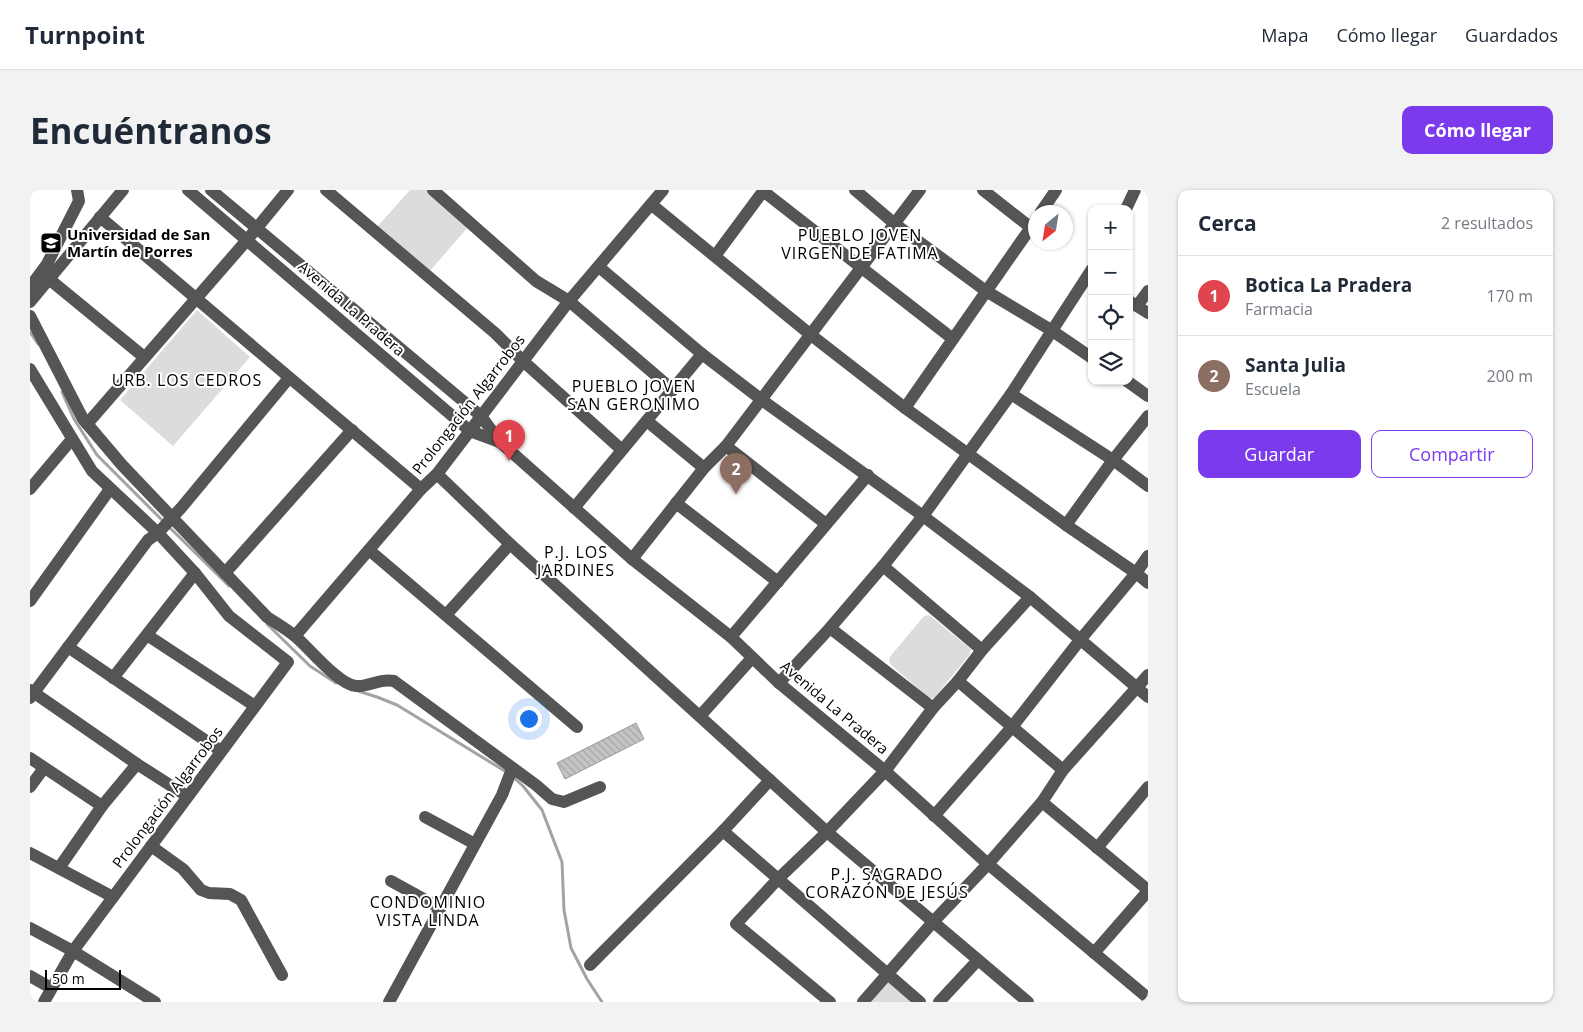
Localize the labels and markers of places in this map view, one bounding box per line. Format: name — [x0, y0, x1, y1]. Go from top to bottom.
place label: Universidad de San Martín de Porres — [67, 224, 210, 261]
school or university icon: Universidad de San Martín de Porres — [39, 231, 63, 255]
pin: 1 — [493, 420, 525, 461]
pin: 2 — [720, 453, 752, 494]

